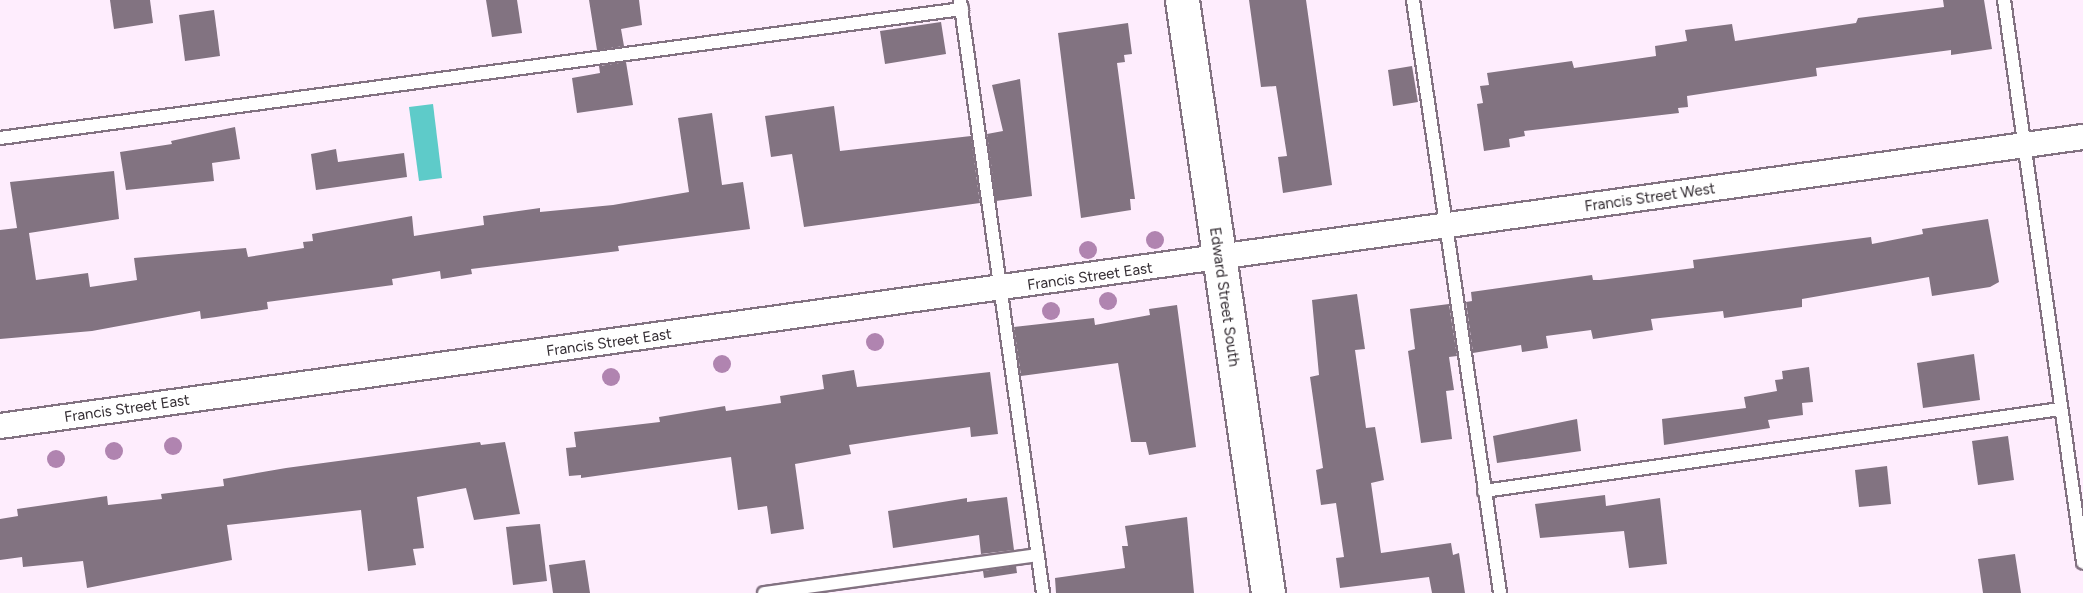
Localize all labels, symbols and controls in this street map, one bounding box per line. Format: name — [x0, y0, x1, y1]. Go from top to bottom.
street label: Francis Street West — [1584, 180, 1716, 216]
street label: Edward Street South — [1205, 226, 1243, 368]
street label: Francis Street East — [1026, 259, 1154, 295]
street label: Francis Street East — [545, 325, 673, 361]
street label: Francis Street East — [63, 391, 191, 427]

